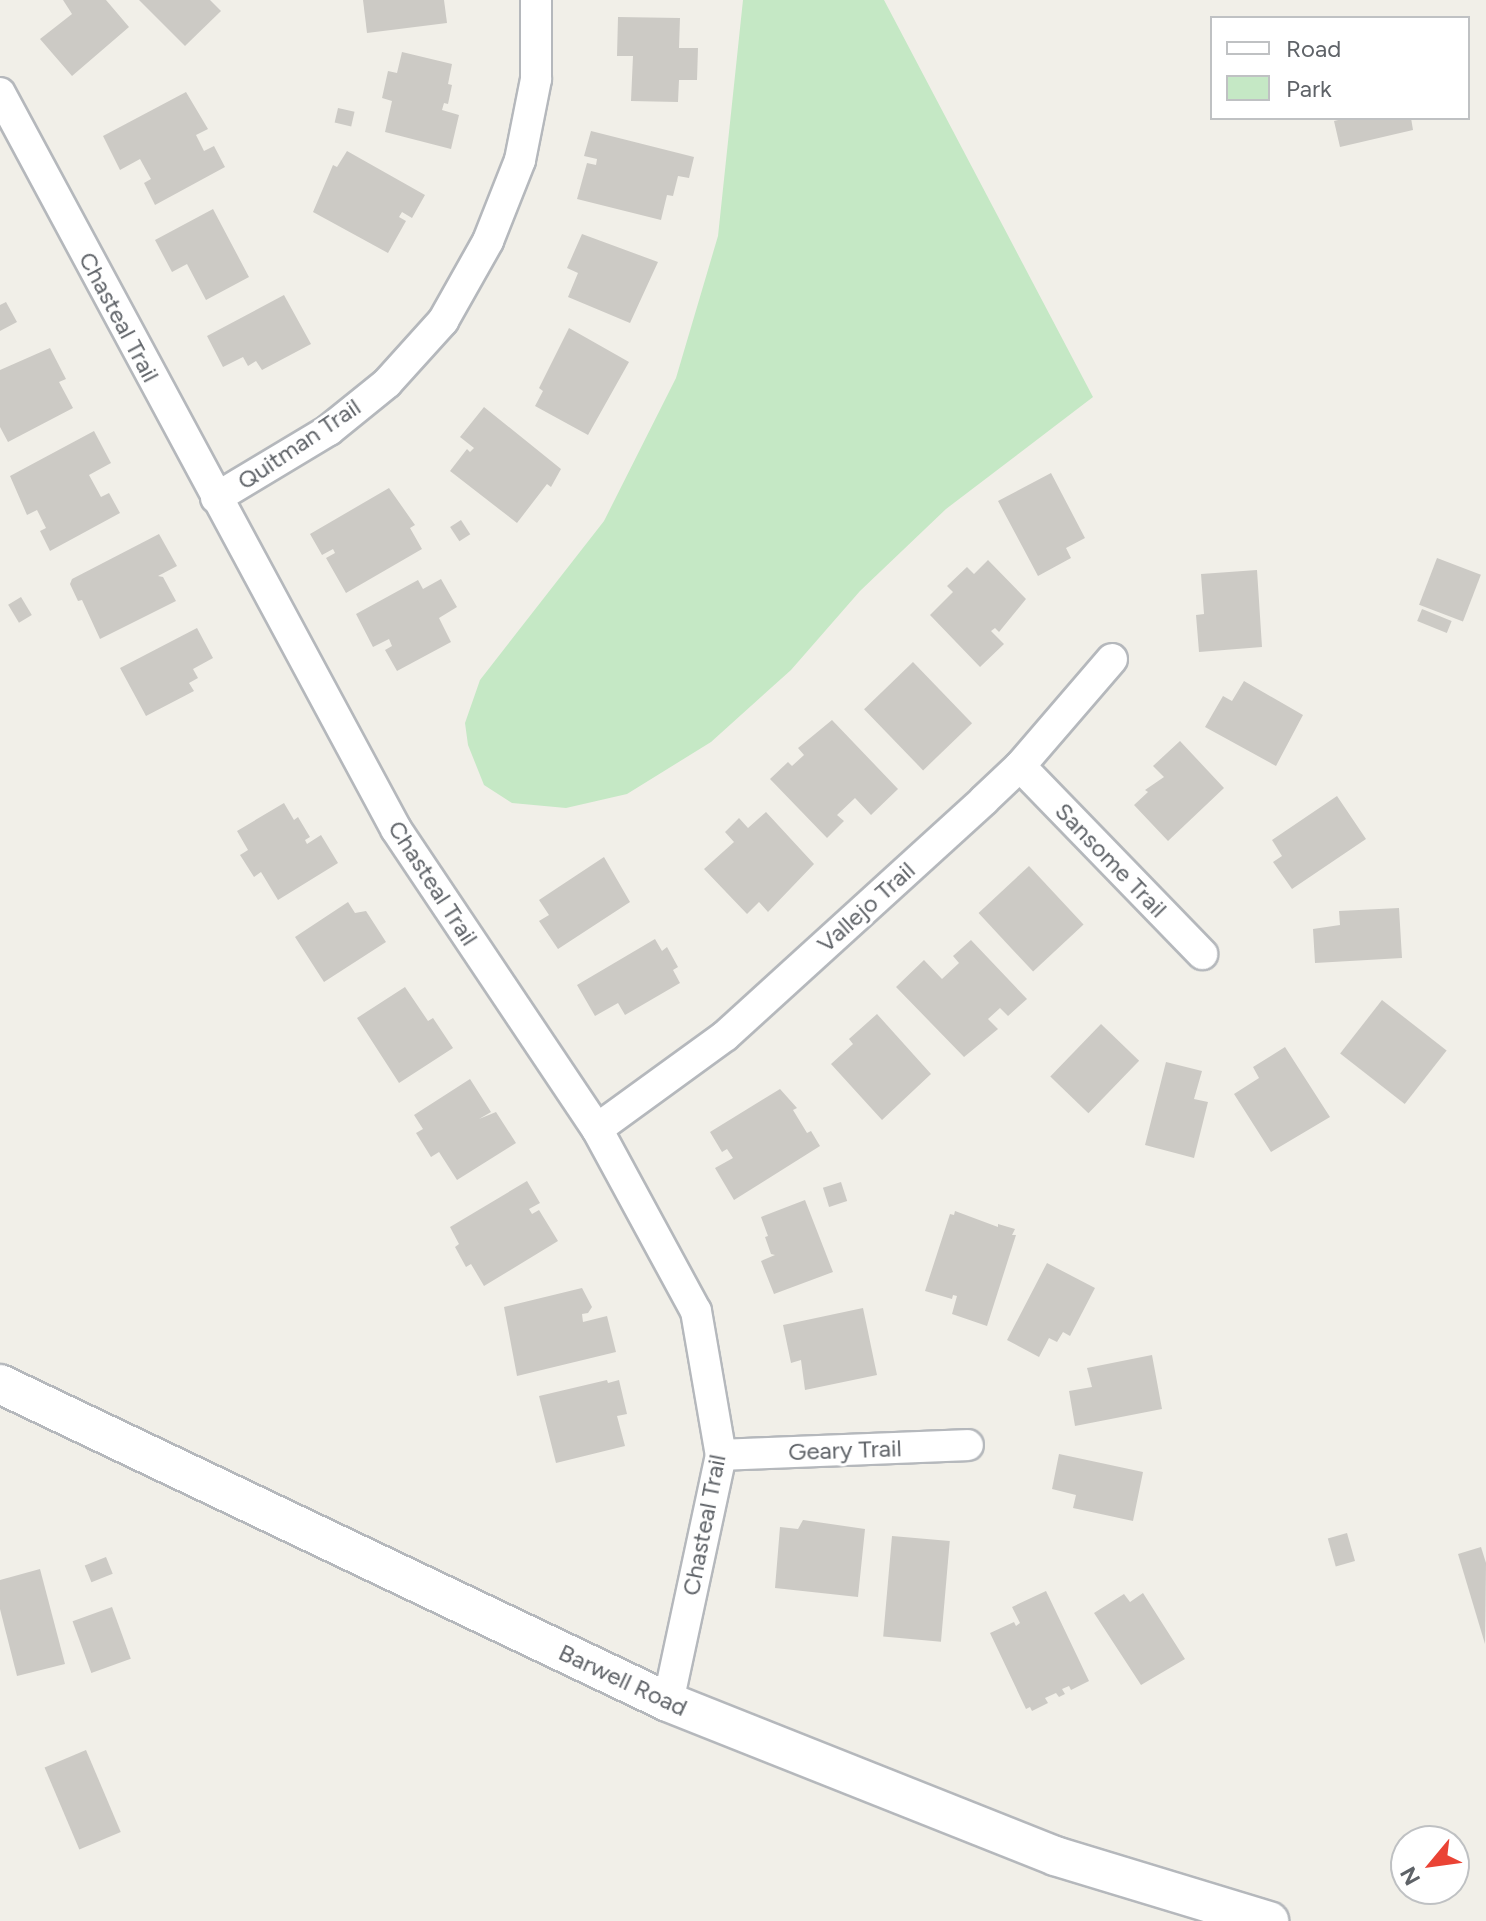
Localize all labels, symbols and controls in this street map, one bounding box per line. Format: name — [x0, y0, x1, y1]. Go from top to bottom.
legend — [1210, 16, 1470, 120]
text: Road — [1286, 34, 1341, 63]
text: Park — [1286, 74, 1332, 103]
street label: Chasteal Trail — [73, 247, 165, 387]
street label: Quitman Trail — [232, 392, 366, 496]
street label: Sansome Trail — [1049, 797, 1173, 923]
street label: Chasteal Trail — [382, 815, 484, 951]
street label: Vallejo Trail — [811, 856, 921, 958]
street label: Geary Trail — [788, 1434, 902, 1466]
street label: Chasteal Trail — [676, 1452, 732, 1598]
street label: Barwell Road — [554, 1638, 692, 1722]
north arrow — [1390, 1825, 1470, 1905]
text: N — [1394, 1862, 1426, 1890]

